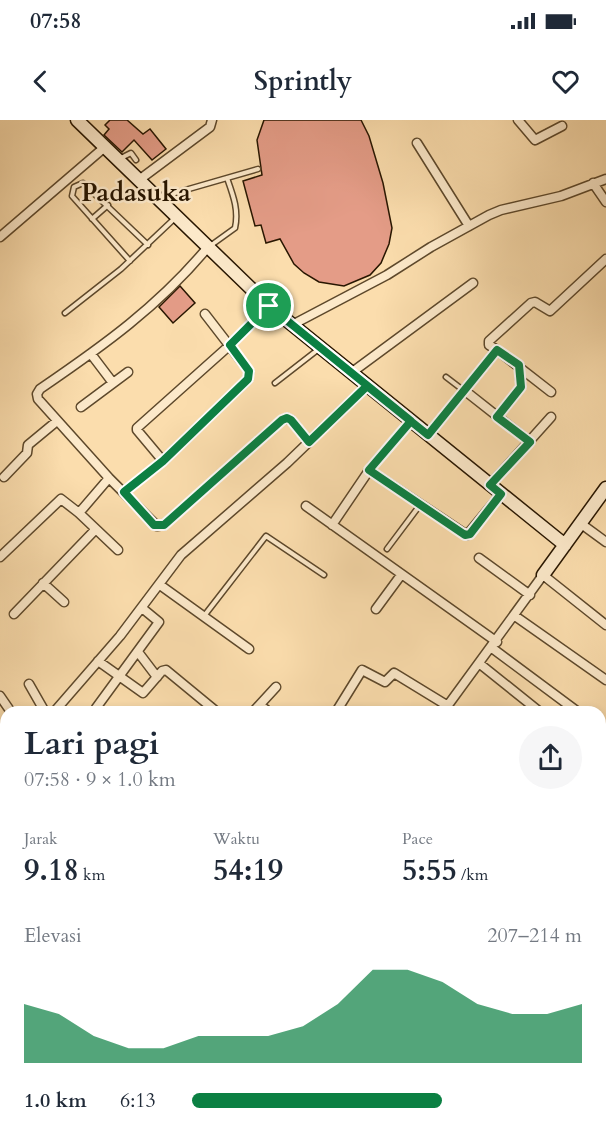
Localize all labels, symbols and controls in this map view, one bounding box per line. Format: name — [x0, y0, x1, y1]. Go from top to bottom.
text: 07:58 — [30, 6, 81, 36]
text: Sprintly — [254, 63, 352, 100]
icon: back — [24, 65, 57, 98]
icon: heart — [549, 65, 582, 98]
district label: Padasuka — [81, 175, 191, 210]
pin — [243, 280, 294, 331]
icon: arrive — [252, 289, 285, 322]
text: Lari pagi — [24, 721, 159, 766]
button: share — [519, 726, 582, 789]
text: 07:58 · 9 × 1.0 km — [24, 766, 176, 793]
text: Jarak — [24, 828, 58, 850]
text: Waktu — [213, 828, 260, 850]
text: Pace — [402, 828, 433, 850]
text: 9.18 — [24, 850, 79, 891]
text: 54:19 — [213, 850, 283, 891]
text: 5:55 — [402, 850, 457, 891]
text: km — [79, 864, 105, 886]
text: /km — [457, 864, 488, 886]
text: Elevasi — [24, 922, 82, 949]
text: 207–214 m — [487, 922, 582, 949]
text: 1.0 km — [24, 1087, 87, 1114]
text: 6:13 — [120, 1087, 156, 1114]

